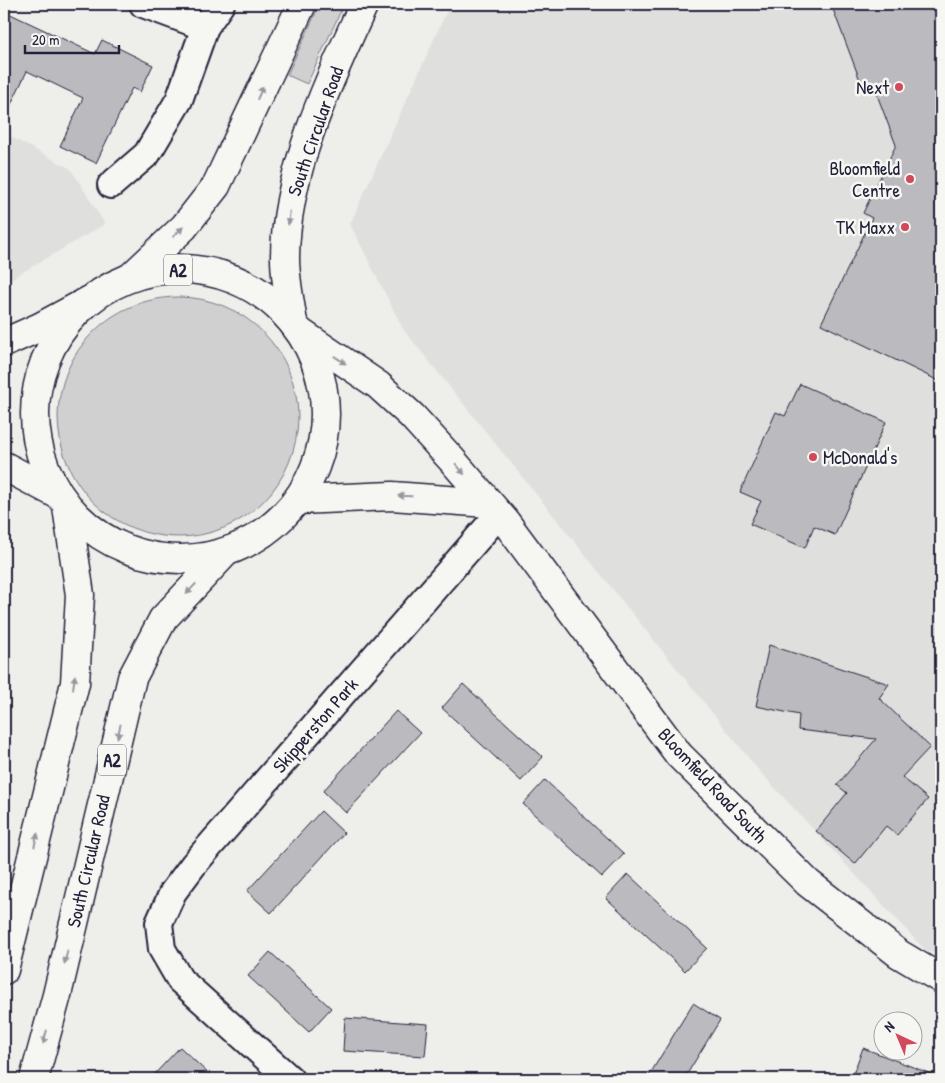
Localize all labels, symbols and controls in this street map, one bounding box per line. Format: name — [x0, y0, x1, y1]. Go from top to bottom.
scale bar — [25, 22, 119, 54]
text: 20 m — [32, 29, 59, 50]
street label: South Circular Road — [281, 62, 349, 199]
place label: Next — [856, 74, 889, 100]
marker: Next — [893, 81, 905, 93]
one-way arrow — [257, 86, 265, 100]
place label: Bloomfield Centre — [829, 155, 901, 203]
marker: Bloomfield Centre — [904, 173, 916, 185]
one-way arrow — [285, 210, 293, 226]
place label: TK Maxx — [836, 214, 895, 240]
marker: TK Maxx — [899, 221, 911, 233]
one-way arrow — [172, 226, 184, 238]
road number: A2 — [164, 254, 192, 286]
one-way arrow — [334, 355, 347, 365]
place label: McDonald's — [823, 444, 897, 470]
marker: McDonald's — [807, 451, 819, 463]
one-way arrow — [454, 462, 465, 475]
one-way arrow — [397, 492, 413, 500]
one-way arrow — [185, 582, 197, 594]
street label: Skipperston Park — [266, 672, 364, 778]
one-way arrow — [70, 674, 78, 690]
street label: Bloomfield Road South — [653, 722, 773, 848]
one-way arrow — [115, 723, 123, 738]
road number: A2 — [98, 744, 126, 776]
street label: South Circular Road — [60, 792, 116, 930]
one-way arrow — [32, 832, 40, 847]
one-way arrow — [62, 950, 70, 965]
north arrow — [872, 1010, 922, 1060]
text: N — [879, 1016, 898, 1036]
one-way arrow — [41, 1030, 49, 1045]

